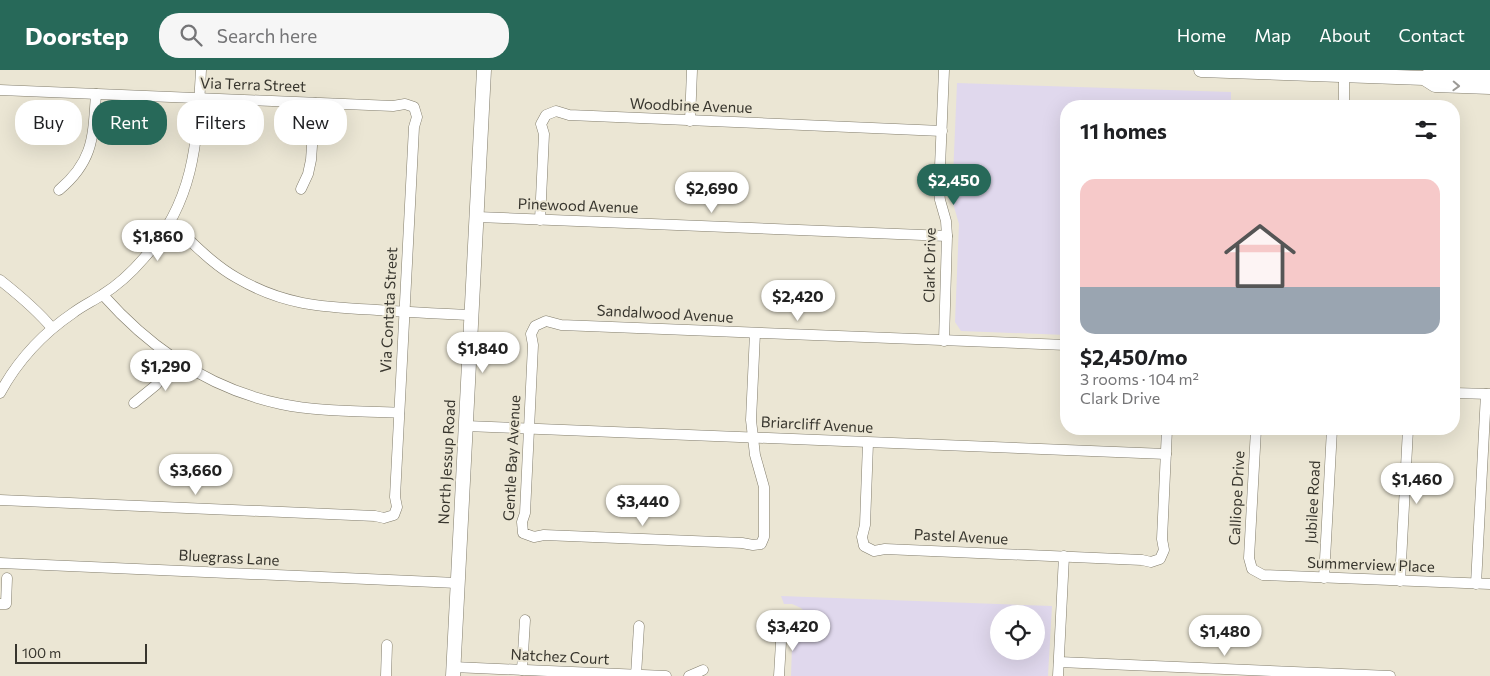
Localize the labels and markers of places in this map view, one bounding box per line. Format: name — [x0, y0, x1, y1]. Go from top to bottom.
pin: $2,450 — [913, 164, 995, 206]
pin: $2,690 — [671, 172, 753, 214]
pin: $1,860 — [117, 220, 199, 262]
pin: $2,420 — [757, 280, 839, 322]
pin: $1,840 — [442, 332, 524, 374]
pin: $1,290 — [125, 350, 207, 392]
pin: $3,660 — [155, 454, 237, 496]
pin: $1,460 — [1376, 462, 1458, 505]
pin: $3,440 — [602, 484, 684, 527]
pin: $3,420 — [752, 610, 834, 652]
pin: $1,480 — [1184, 614, 1266, 657]

